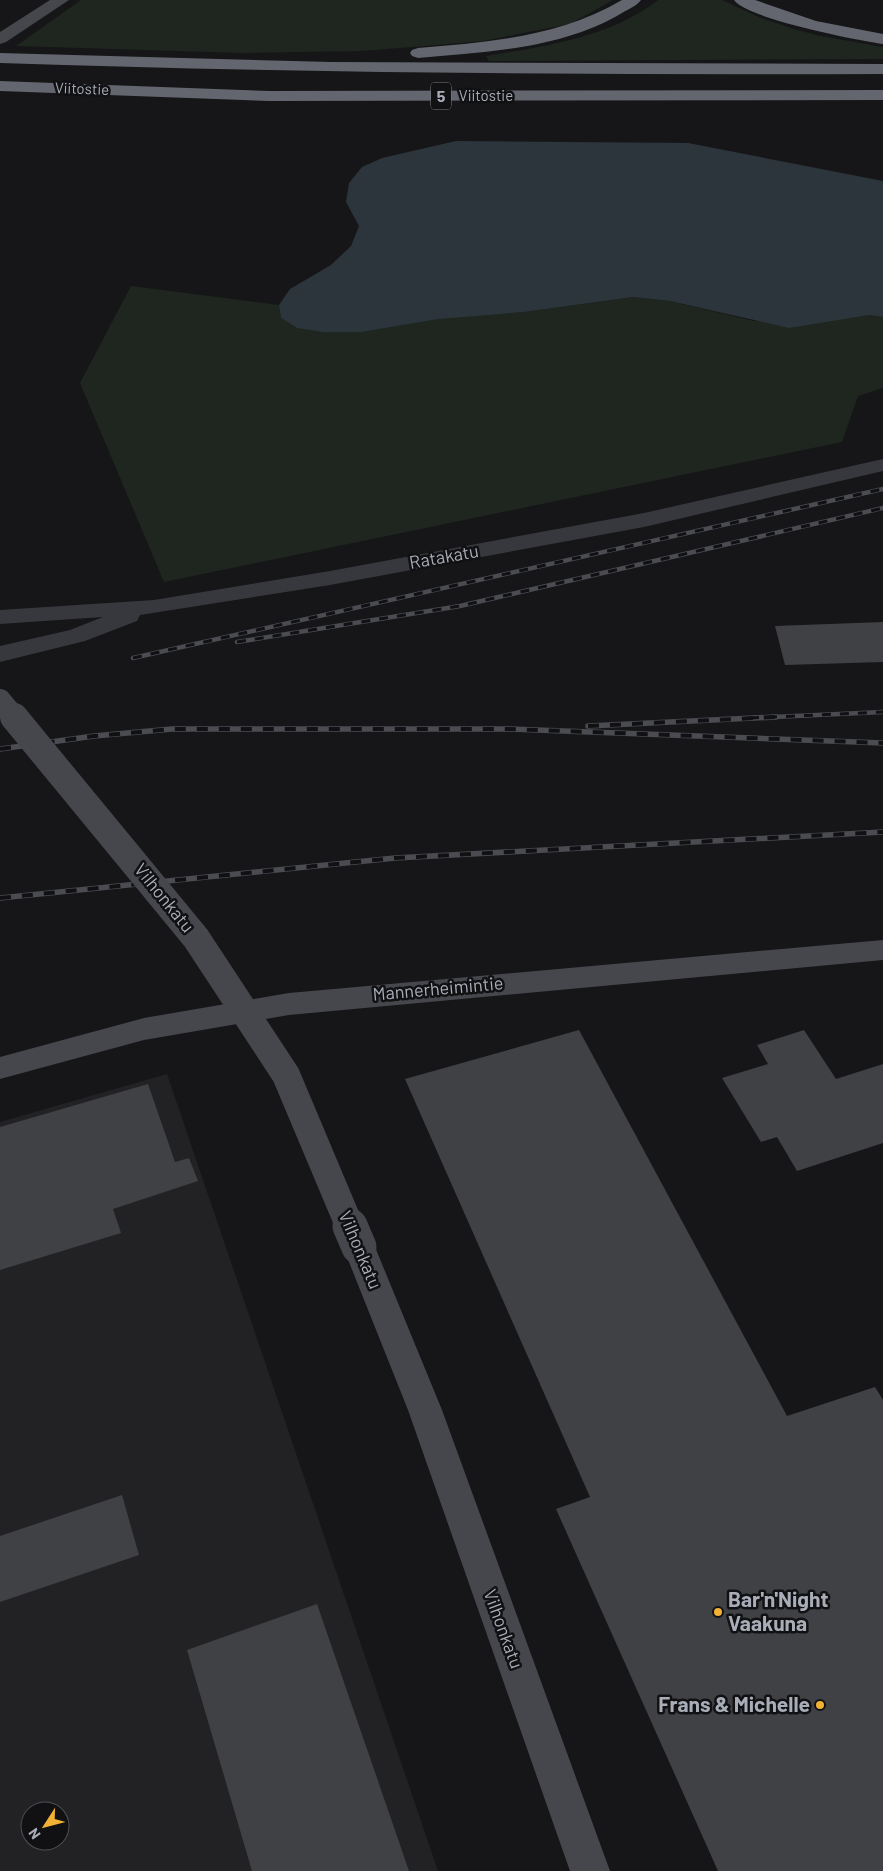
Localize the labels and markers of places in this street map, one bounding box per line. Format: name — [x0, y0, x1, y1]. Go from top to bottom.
place label: Bar'n'Night Vaakuna — [728, 1586, 828, 1635]
marker: Bar'n'Night Vaakuna — [712, 1606, 724, 1618]
place label: Frans & Michelle — [658, 1691, 810, 1716]
marker: Frans & Michelle — [814, 1699, 826, 1711]

